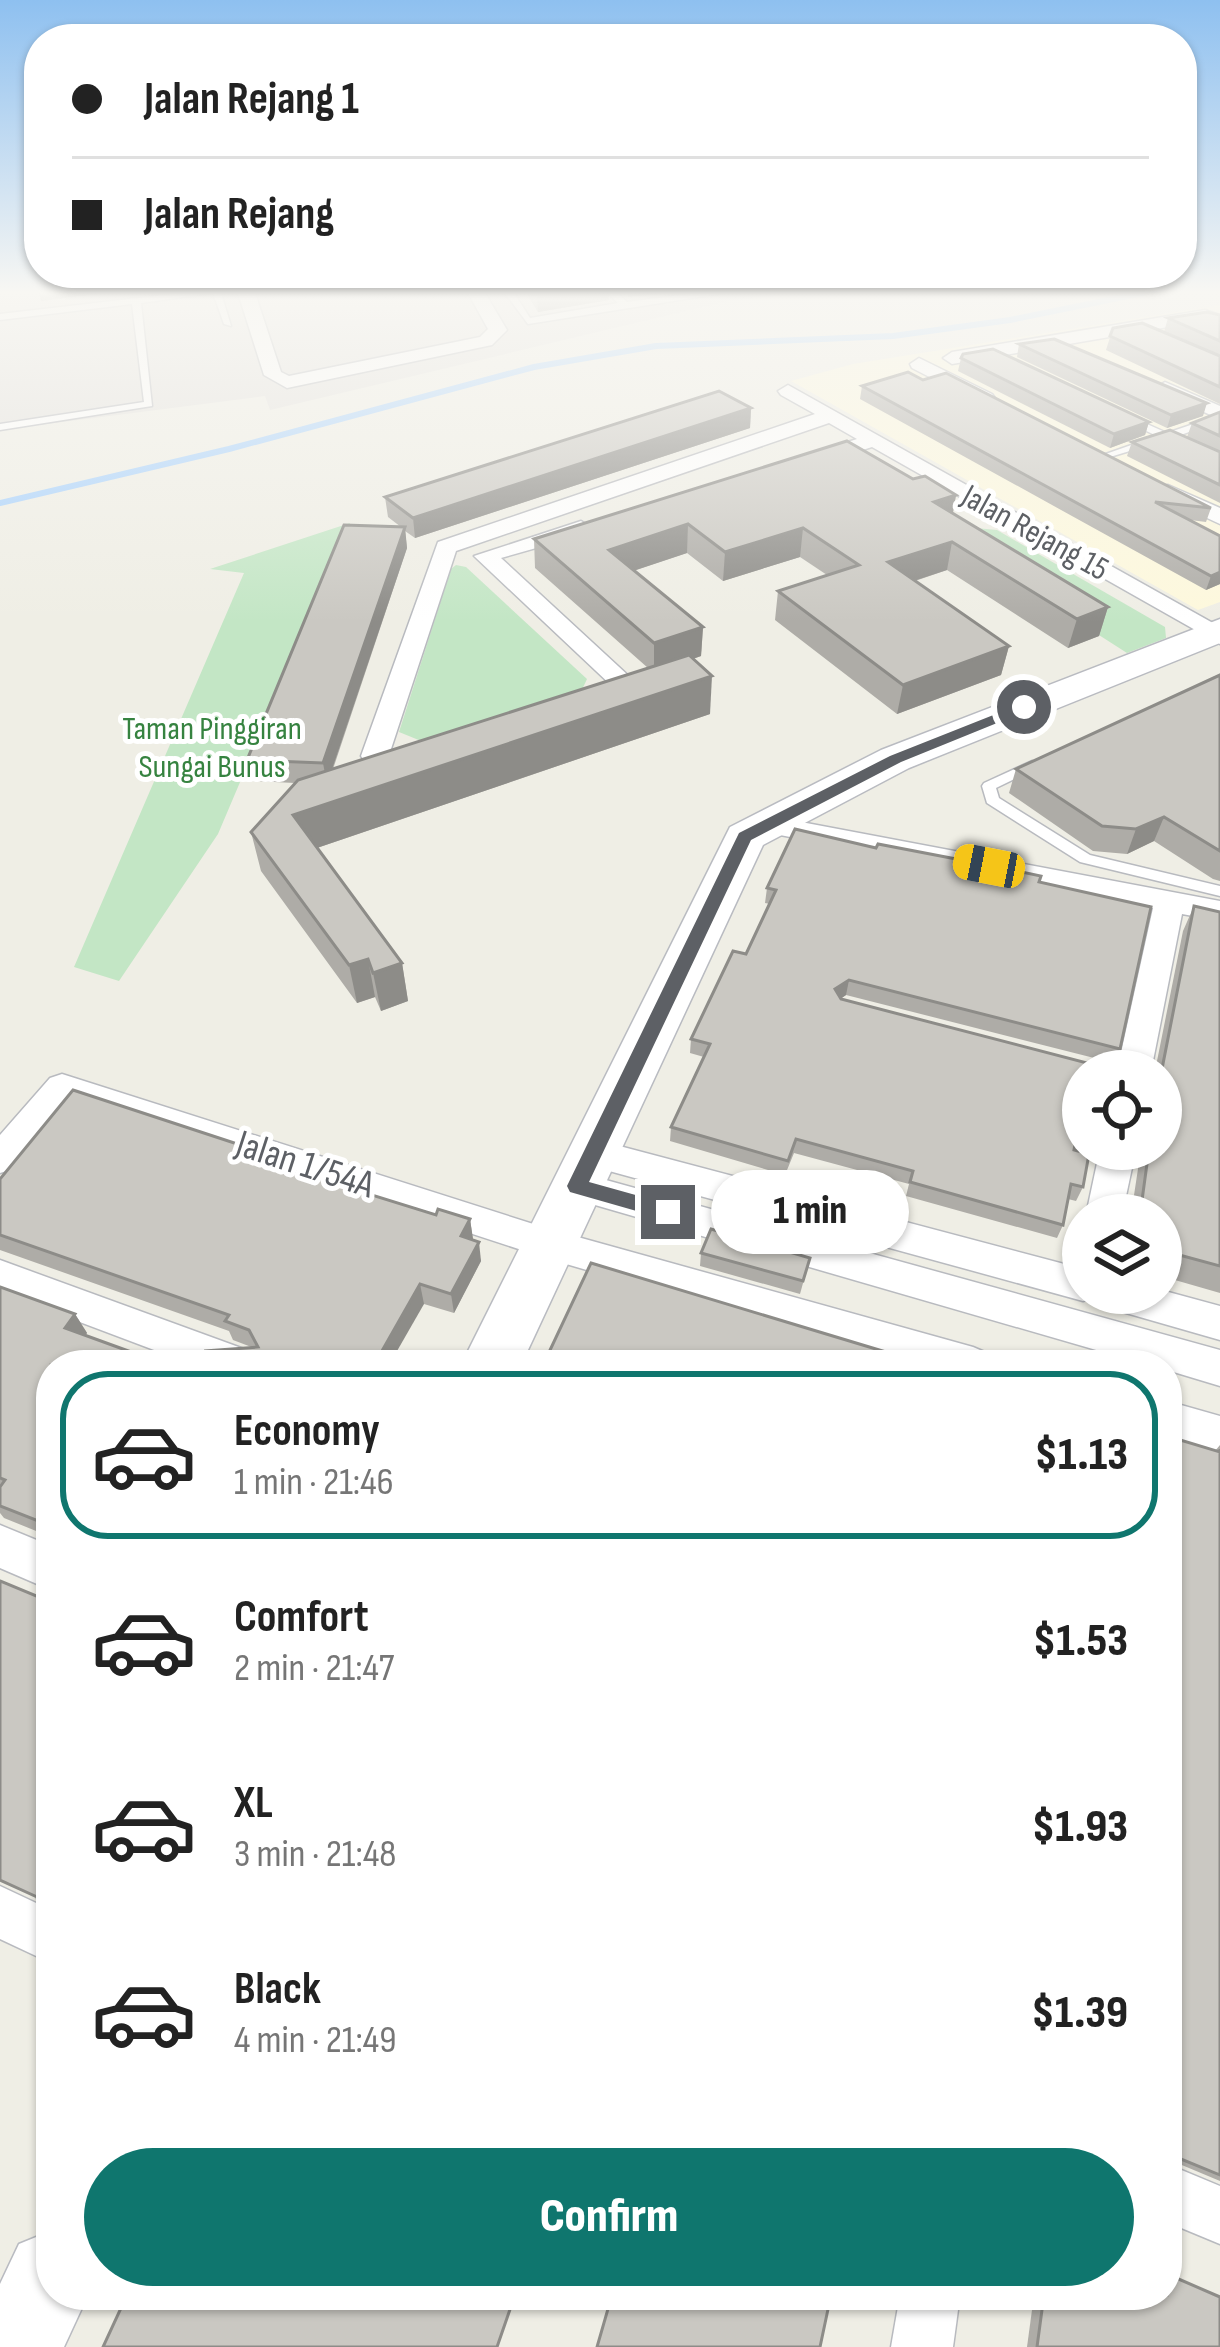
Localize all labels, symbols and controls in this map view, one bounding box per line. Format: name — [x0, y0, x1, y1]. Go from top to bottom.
text: Jalan Rejang 1 — [144, 72, 359, 127]
text: Jalan Rejang — [144, 187, 334, 242]
street label: Jalan Rejang 15 — [954, 476, 1115, 590]
route start — [997, 680, 1051, 734]
park label: Taman Pinggiran Sungai Bunus — [122, 709, 302, 787]
car — [950, 841, 1028, 891]
map controls — [1062, 1050, 1182, 1314]
button: locate — [1062, 1050, 1182, 1170]
street label: Jalan 1/54A — [229, 1120, 380, 1209]
callout: 1 min — [710, 1170, 908, 1254]
route end — [641, 1185, 695, 1239]
text: 1 min — [773, 1188, 847, 1235]
button: layers — [1062, 1194, 1182, 1314]
icon: car — [90, 1401, 198, 1509]
text: Economy — [234, 1404, 380, 1459]
text: $1.13 — [1035, 1428, 1128, 1483]
text: 1 min · 21:46 — [234, 1459, 394, 1506]
icon: car — [90, 1587, 198, 1695]
text: Comfort — [234, 1590, 369, 1645]
text: $1.53 — [1033, 1614, 1128, 1669]
text: 2 min · 21:47 — [234, 1645, 394, 1692]
icon: car — [90, 1773, 198, 1881]
text: XL — [234, 1776, 273, 1831]
text: $1.93 — [1032, 1800, 1128, 1855]
text: 3 min · 21:48 — [234, 1831, 396, 1878]
icon: car — [90, 1959, 198, 2067]
text: Black — [234, 1962, 321, 2017]
text: $1.39 — [1032, 1986, 1128, 2041]
text: 4 min · 21:49 — [234, 2017, 397, 2064]
button: Confirm — [84, 2148, 1134, 2286]

